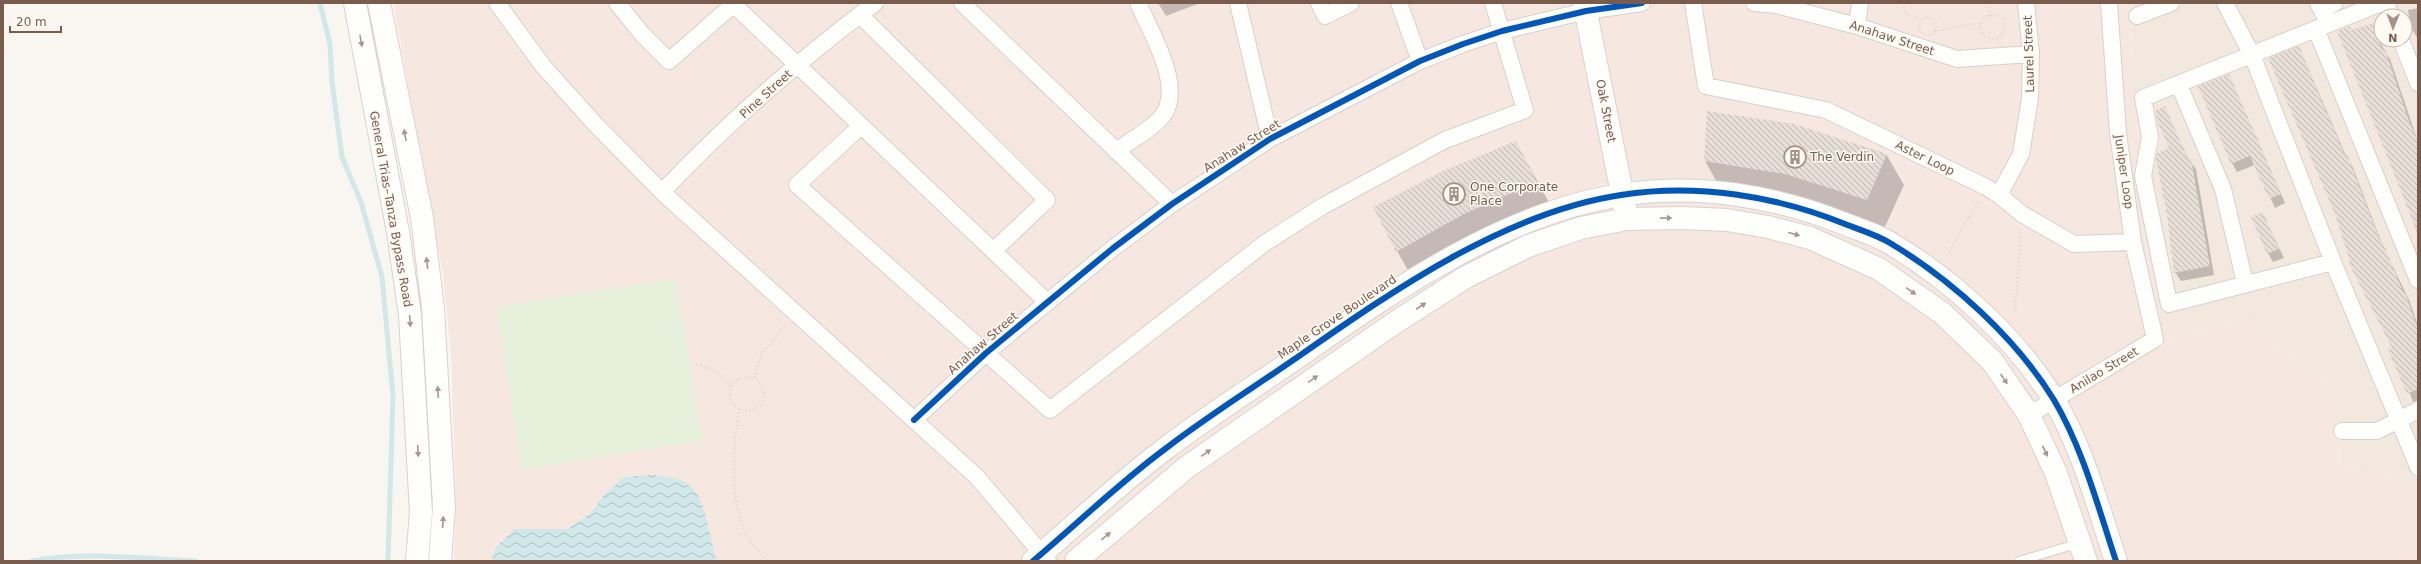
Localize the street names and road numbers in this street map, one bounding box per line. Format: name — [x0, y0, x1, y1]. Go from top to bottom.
street label: Laurel Street — [2021, 15, 2037, 93]
street label: Anahaw Street — [1848, 18, 1936, 58]
street label: Pine Street — [737, 67, 795, 121]
street label: Oak Street — [1593, 78, 1619, 144]
street label: General Trias–Tanza Bypass Road — [367, 110, 415, 308]
street label: Anahaw Street — [1201, 117, 1283, 175]
street label: Juniper Loop — [2112, 133, 2136, 210]
street label: Aster Loop — [1893, 138, 1957, 178]
street label: Maple Grove Boulevard — [1275, 272, 1399, 362]
street label: Anahaw Street — [945, 309, 1021, 377]
street label: Anilao Street — [2067, 344, 2141, 396]

